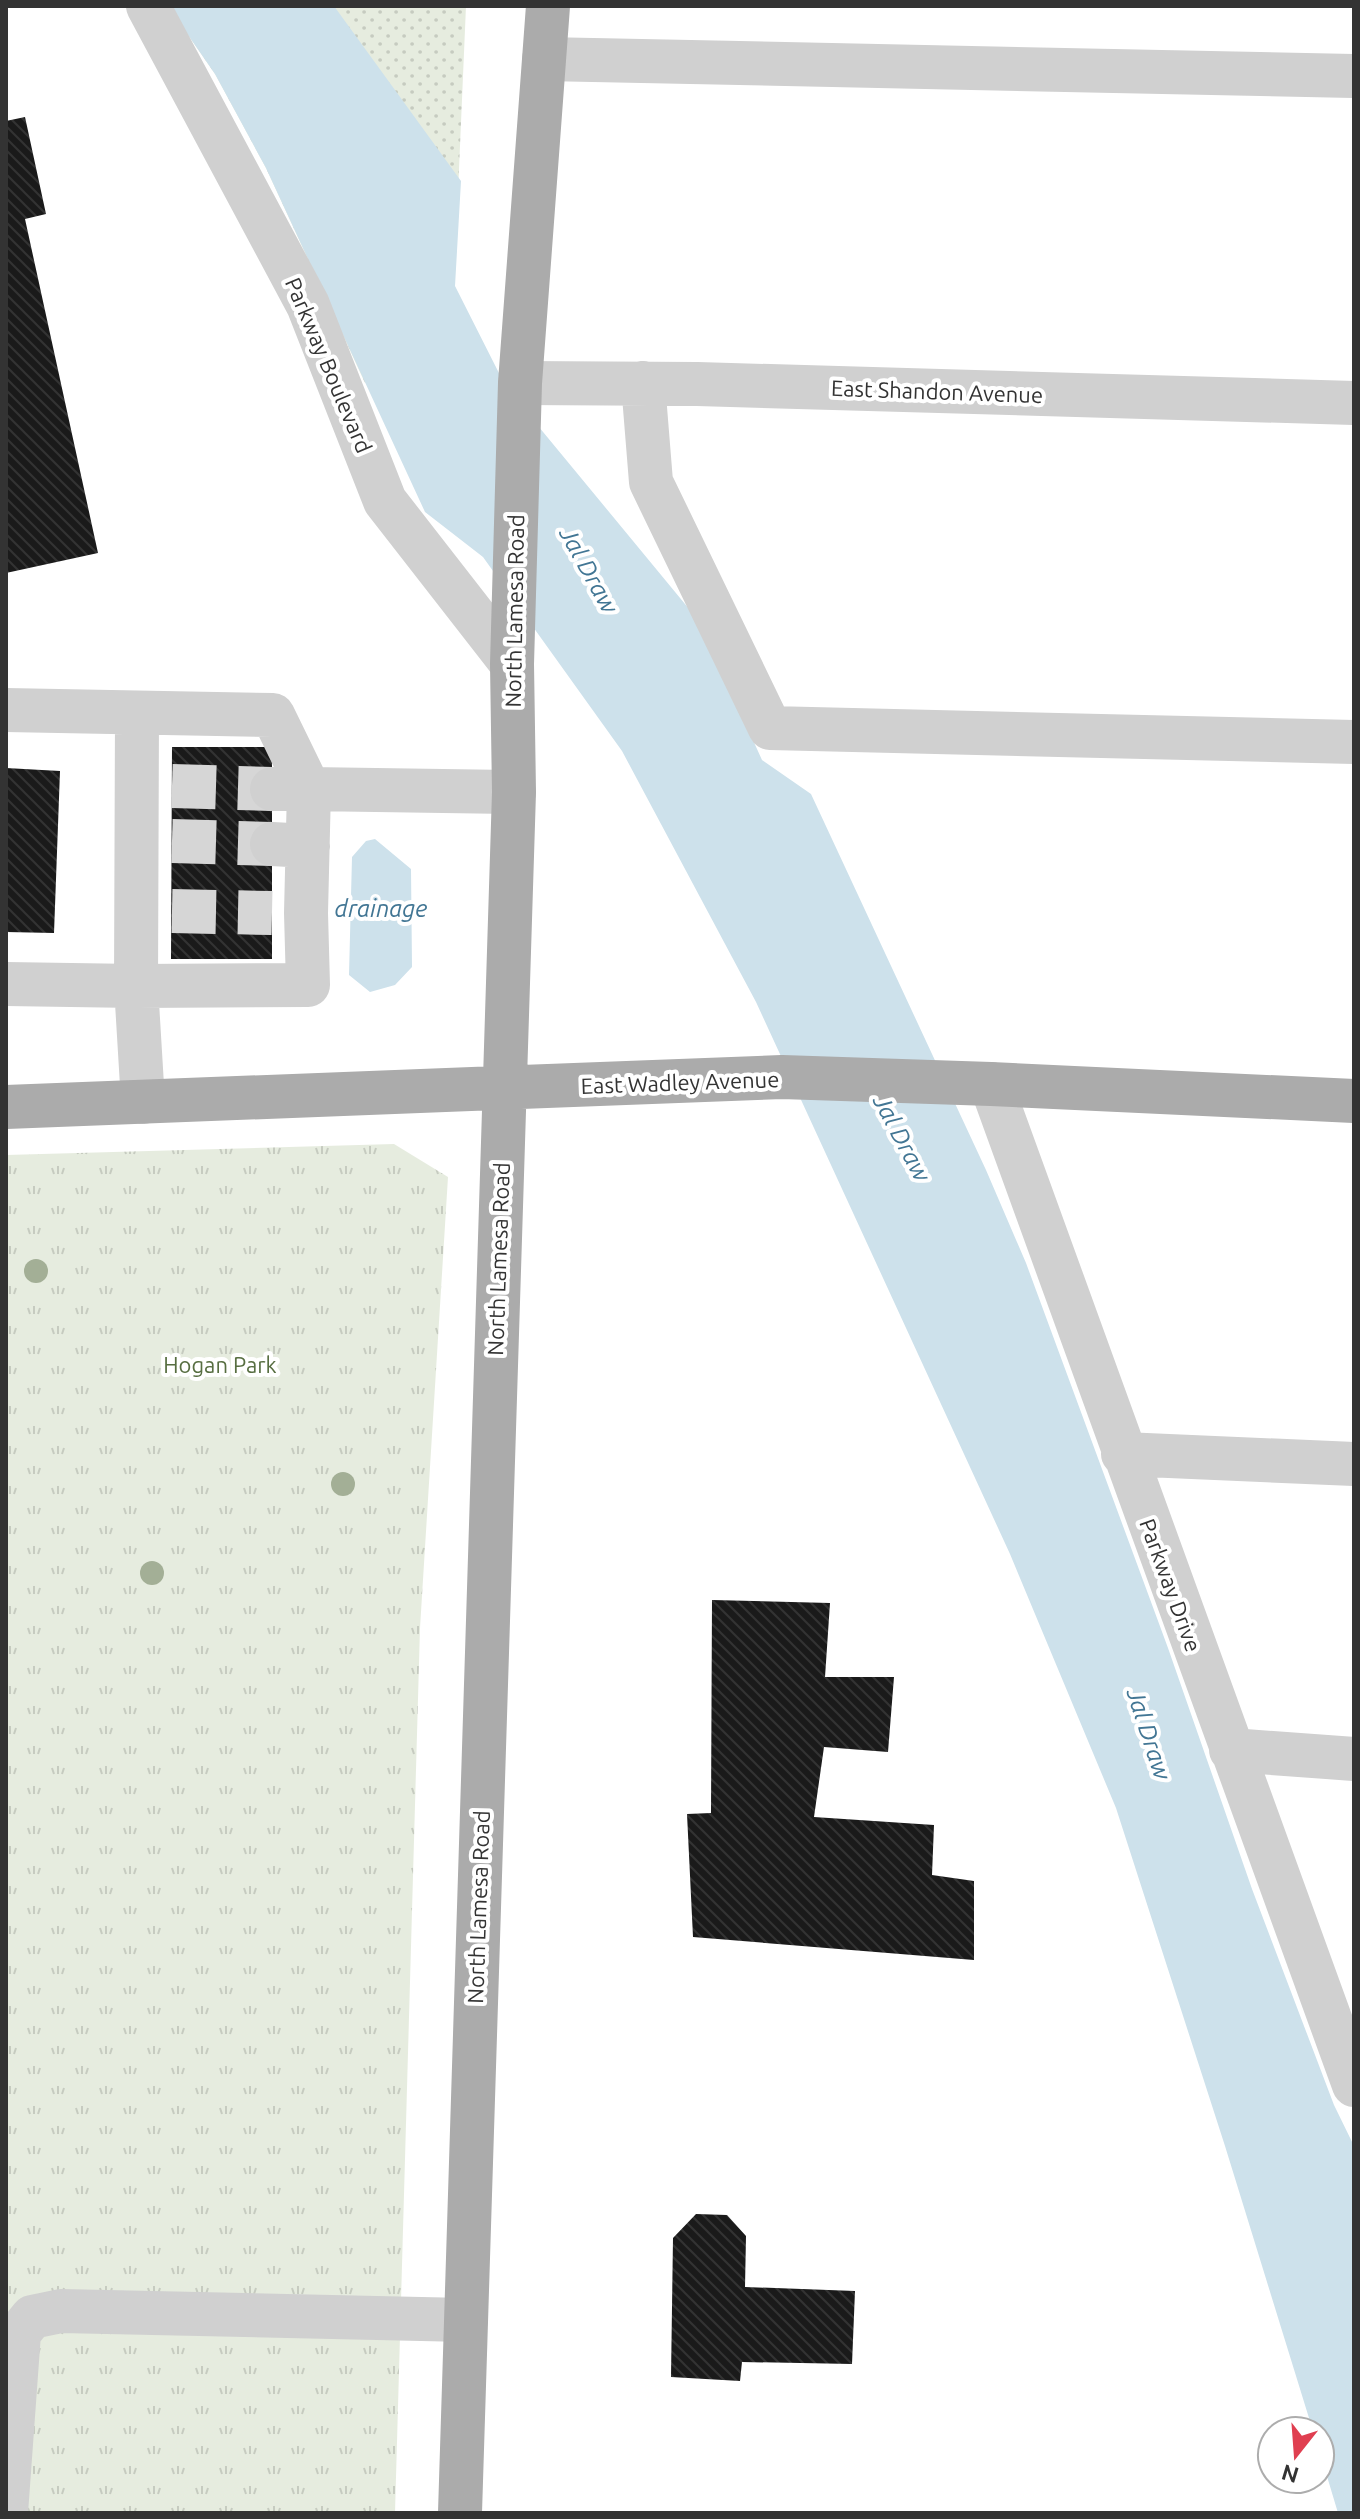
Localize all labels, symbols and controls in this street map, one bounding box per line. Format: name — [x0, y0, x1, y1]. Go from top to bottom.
street label: Parkway Boulevard — [281, 273, 377, 457]
street label: East Shandon Avenue — [830, 375, 1044, 407]
street label: North Lamesa Road — [500, 514, 528, 708]
water label: Jal Draw — [554, 521, 624, 619]
water label: drainage — [335, 895, 427, 922]
street label: East Wadley Avenue — [580, 1066, 780, 1098]
water label: Jal Draw — [868, 1089, 937, 1187]
street label: North Lamesa Road — [482, 1162, 514, 1356]
park label: Hogan Park — [163, 1352, 277, 1377]
street label: Parkway Drive — [1135, 1515, 1207, 1655]
water label: Jal Draw — [1121, 1684, 1177, 1784]
street label: North Lamesa Road — [462, 1810, 494, 2004]
north arrow — [1256, 2415, 1336, 2495]
text: N — [1278, 2460, 1302, 2489]

